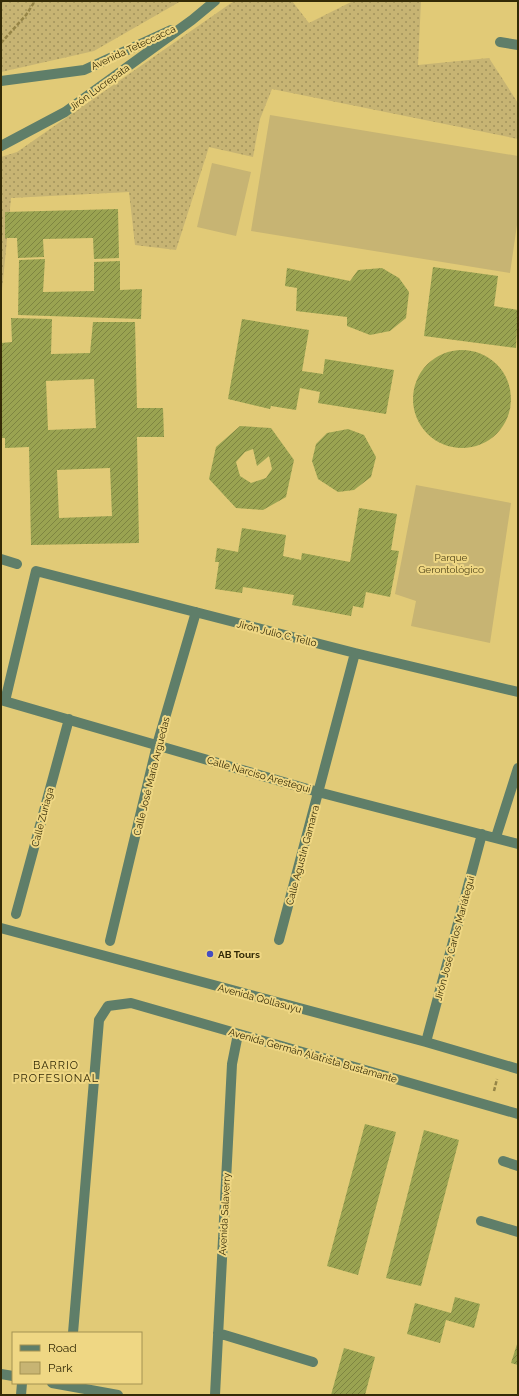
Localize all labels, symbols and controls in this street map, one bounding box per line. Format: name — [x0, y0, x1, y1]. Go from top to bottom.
street label: Avenida Teteccacca — [89, 23, 177, 72]
street label: Jirón Lucrepata — [67, 62, 131, 113]
park label: Parque Gerontológico — [418, 552, 484, 575]
street label: Jirón Julio C. Tello — [236, 618, 318, 649]
street label: Calle José María Arguedas — [131, 715, 172, 837]
street label: Calle Narciso Arestegui — [206, 754, 312, 795]
street label: Calle Zuriaga — [29, 786, 56, 848]
street label: Calle Agustín Gamarra — [284, 804, 321, 906]
street label: Jirón José Carlos Mariátegui — [432, 874, 476, 1002]
marker: AB Tours — [205, 949, 215, 959]
place label: AB Tours — [218, 949, 260, 960]
street label: Avenida Qollasuyu — [217, 982, 303, 1015]
street label: Avenida Germán Alatrista Bustamante — [227, 1026, 399, 1085]
district label: BARRIO PROFESIONAL — [13, 1059, 99, 1085]
street label: Avenida Salaverry — [217, 1172, 232, 1256]
legend — [12, 1332, 142, 1384]
text: Road — [48, 1341, 77, 1355]
text: Park — [48, 1361, 73, 1375]

